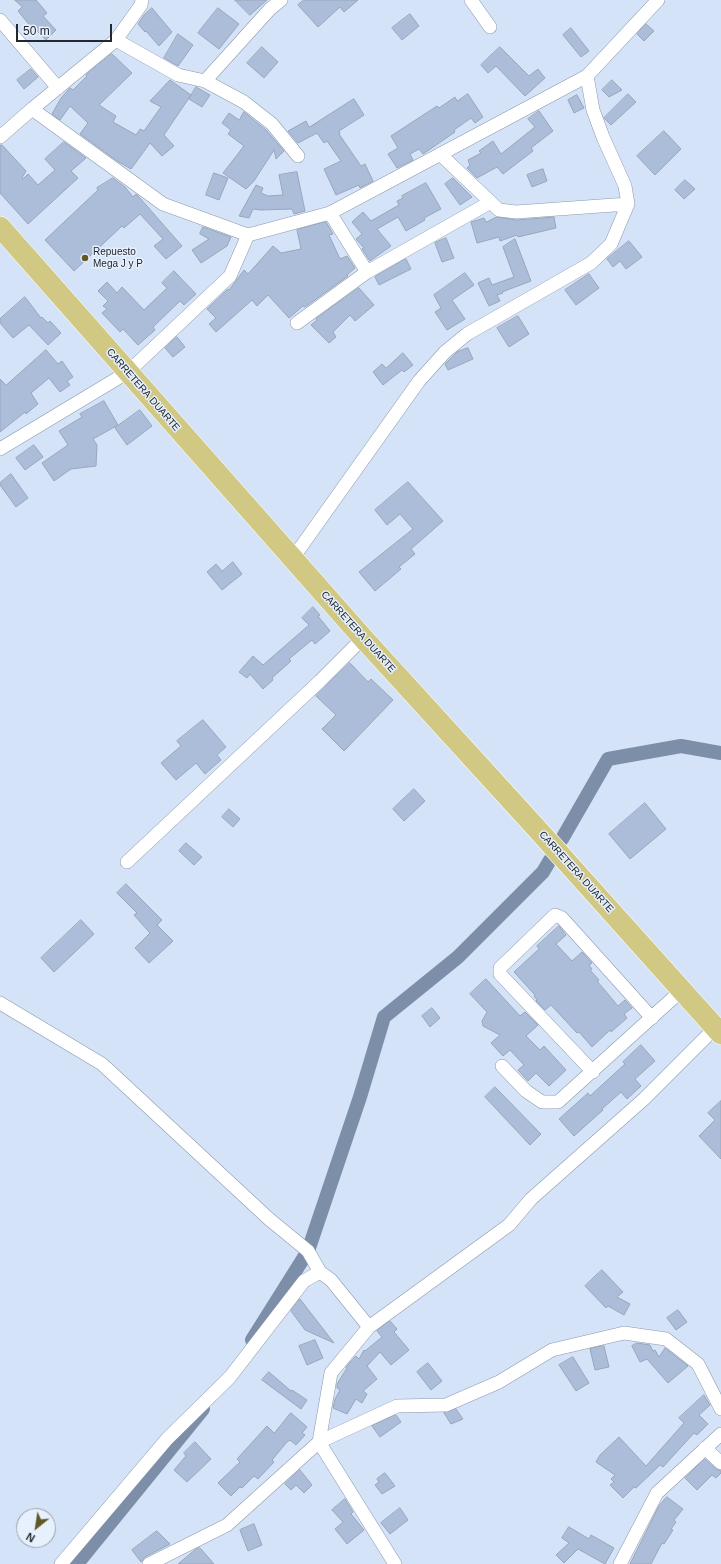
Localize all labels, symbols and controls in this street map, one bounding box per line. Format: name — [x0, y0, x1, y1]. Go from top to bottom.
scale bar — [18, 16, 114, 42]
text: 50 m — [23, 24, 50, 38]
place label: Repuesto Mega J y P — [93, 246, 143, 270]
marker: Repuesto Mega J y P — [80, 253, 90, 263]
street label: CARRETERA DUARTE — [104, 346, 182, 434]
street label: CARRETERA DUARTE — [318, 589, 398, 675]
street label: CARRETERA DUARTE — [536, 829, 616, 915]
north arrow — [16, 1508, 56, 1548]
text: N — [24, 1530, 37, 1545]

